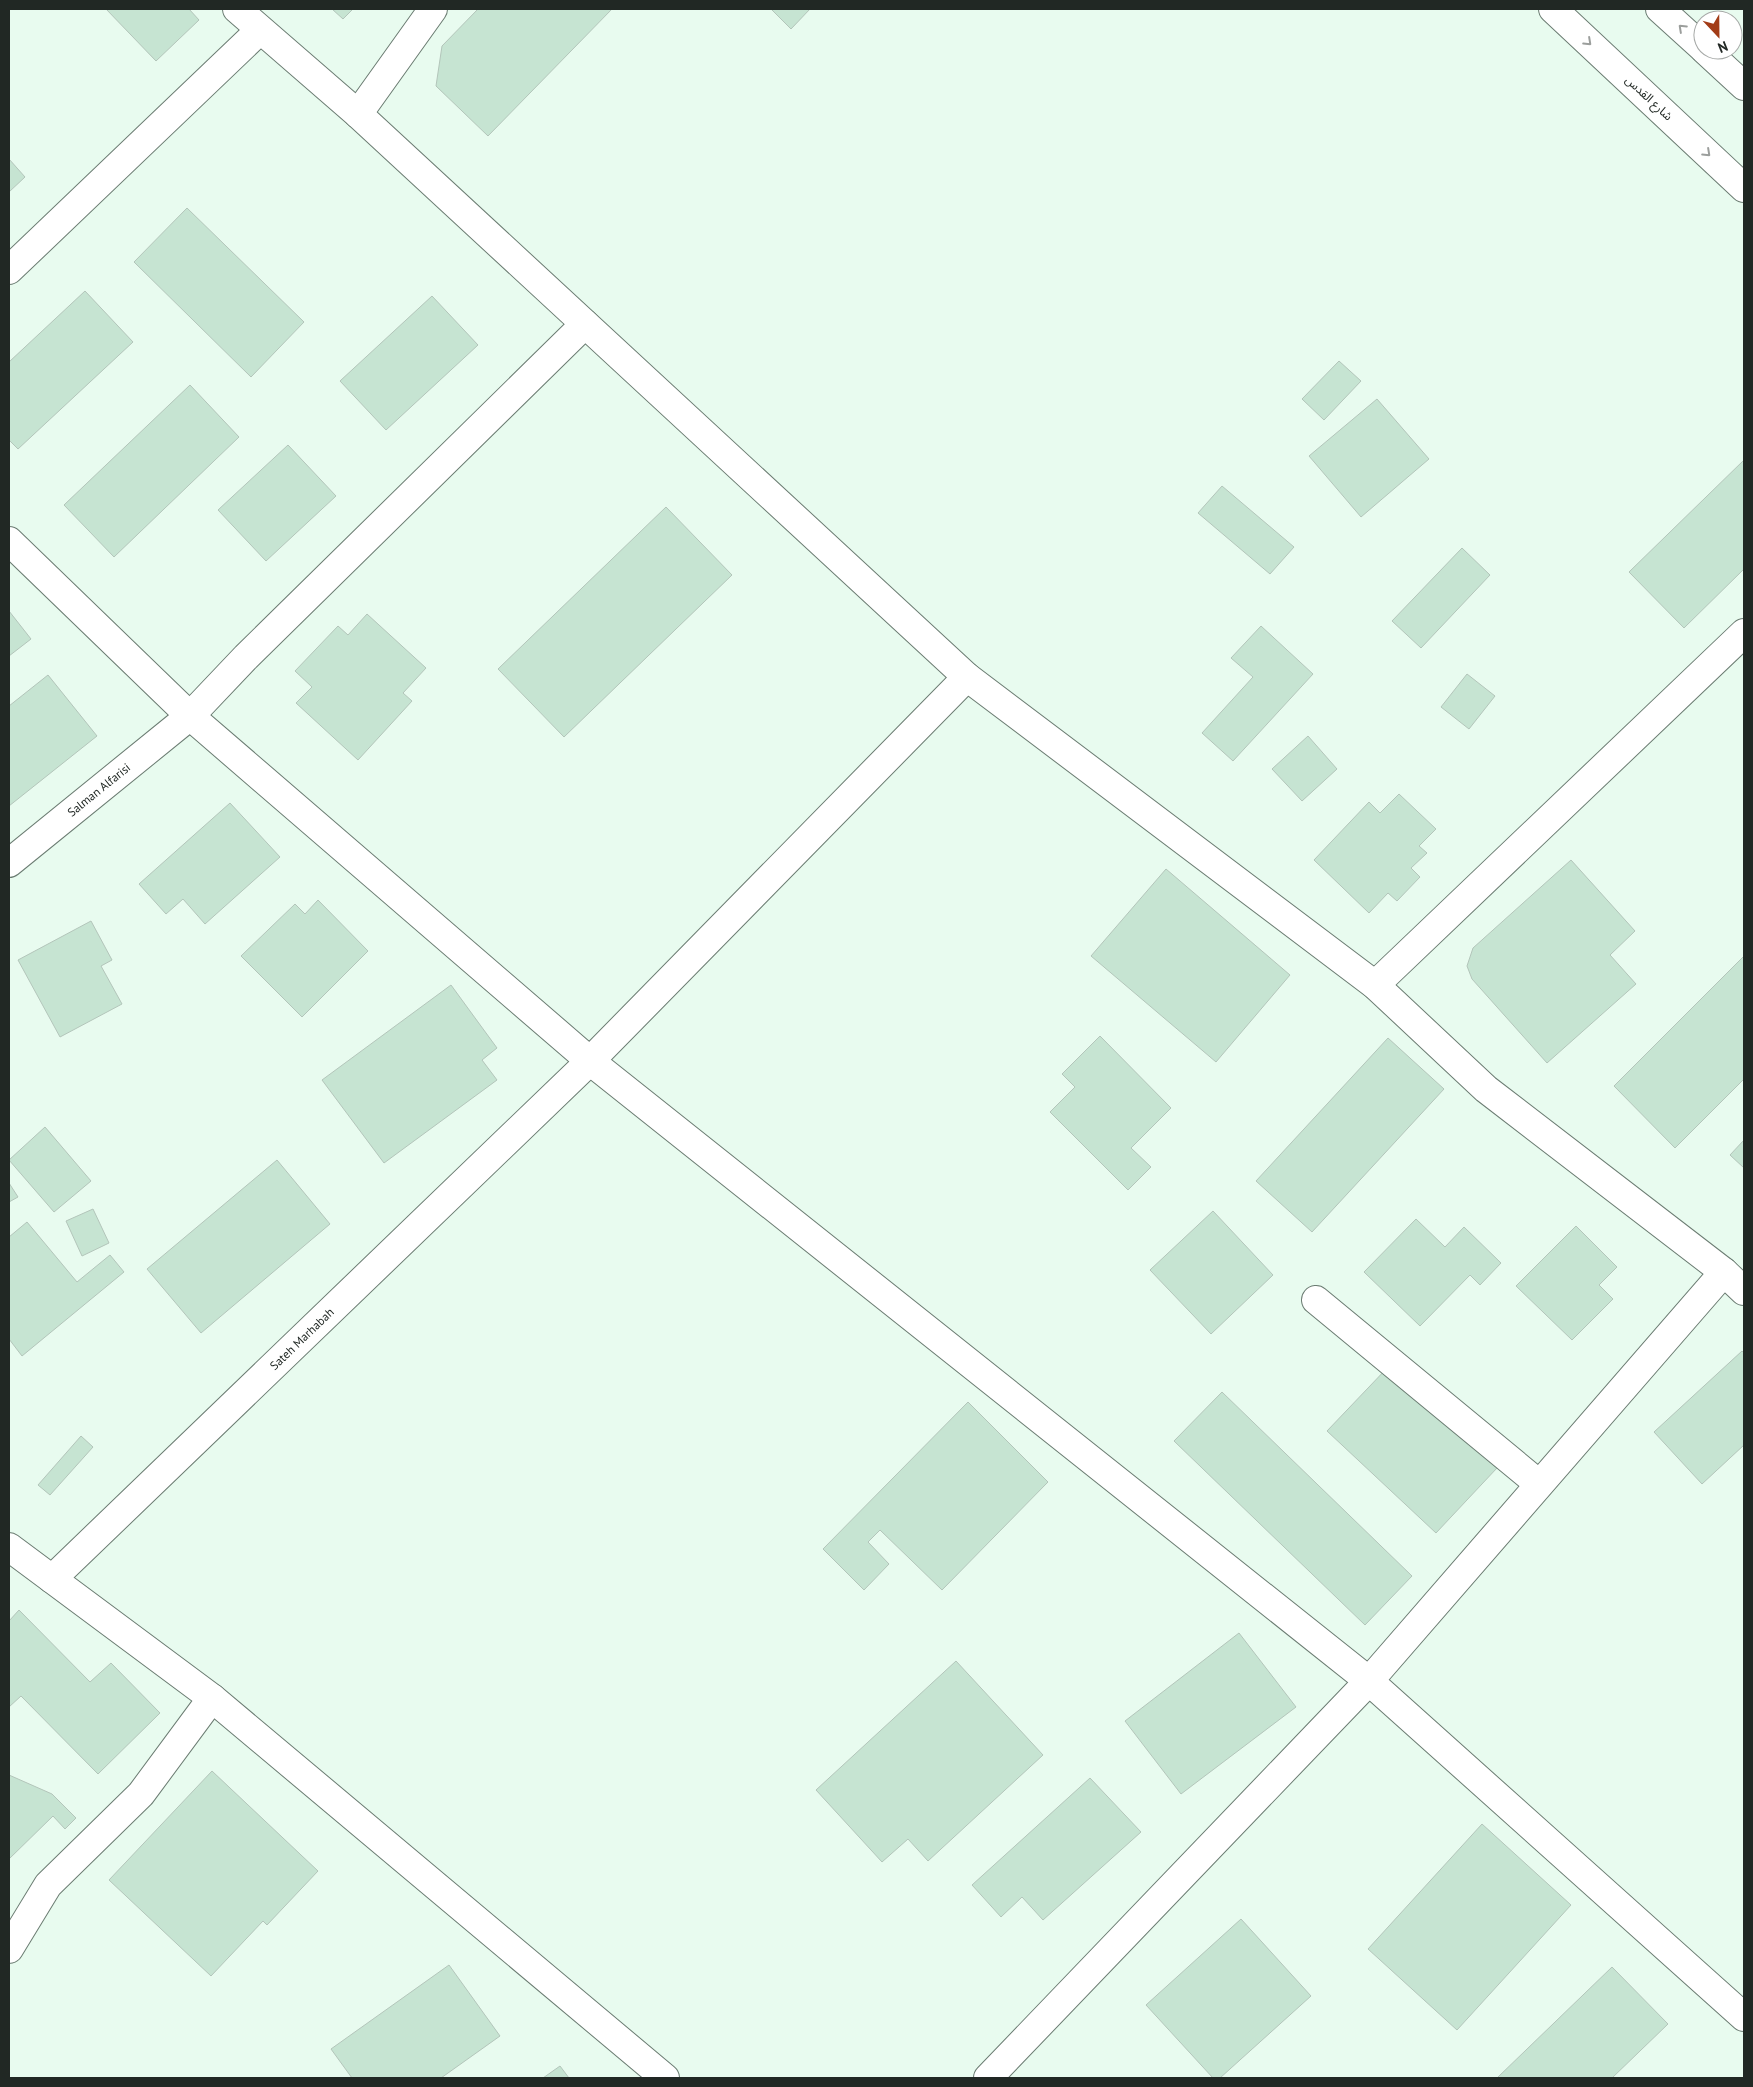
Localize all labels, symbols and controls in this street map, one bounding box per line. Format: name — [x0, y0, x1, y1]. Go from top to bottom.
north arrow — [1693, 10, 1743, 60]
one-way arrow — [1678, 25, 1687, 34]
one-way arrow — [1583, 36, 1592, 45]
text: N — [1715, 37, 1731, 57]
street label: شارع القدس — [1621, 72, 1676, 125]
one-way arrow — [1702, 147, 1711, 156]
street label: Salman Alfarisi — [64, 760, 133, 820]
street label: Sateh Marhabah — [267, 1304, 337, 1373]

